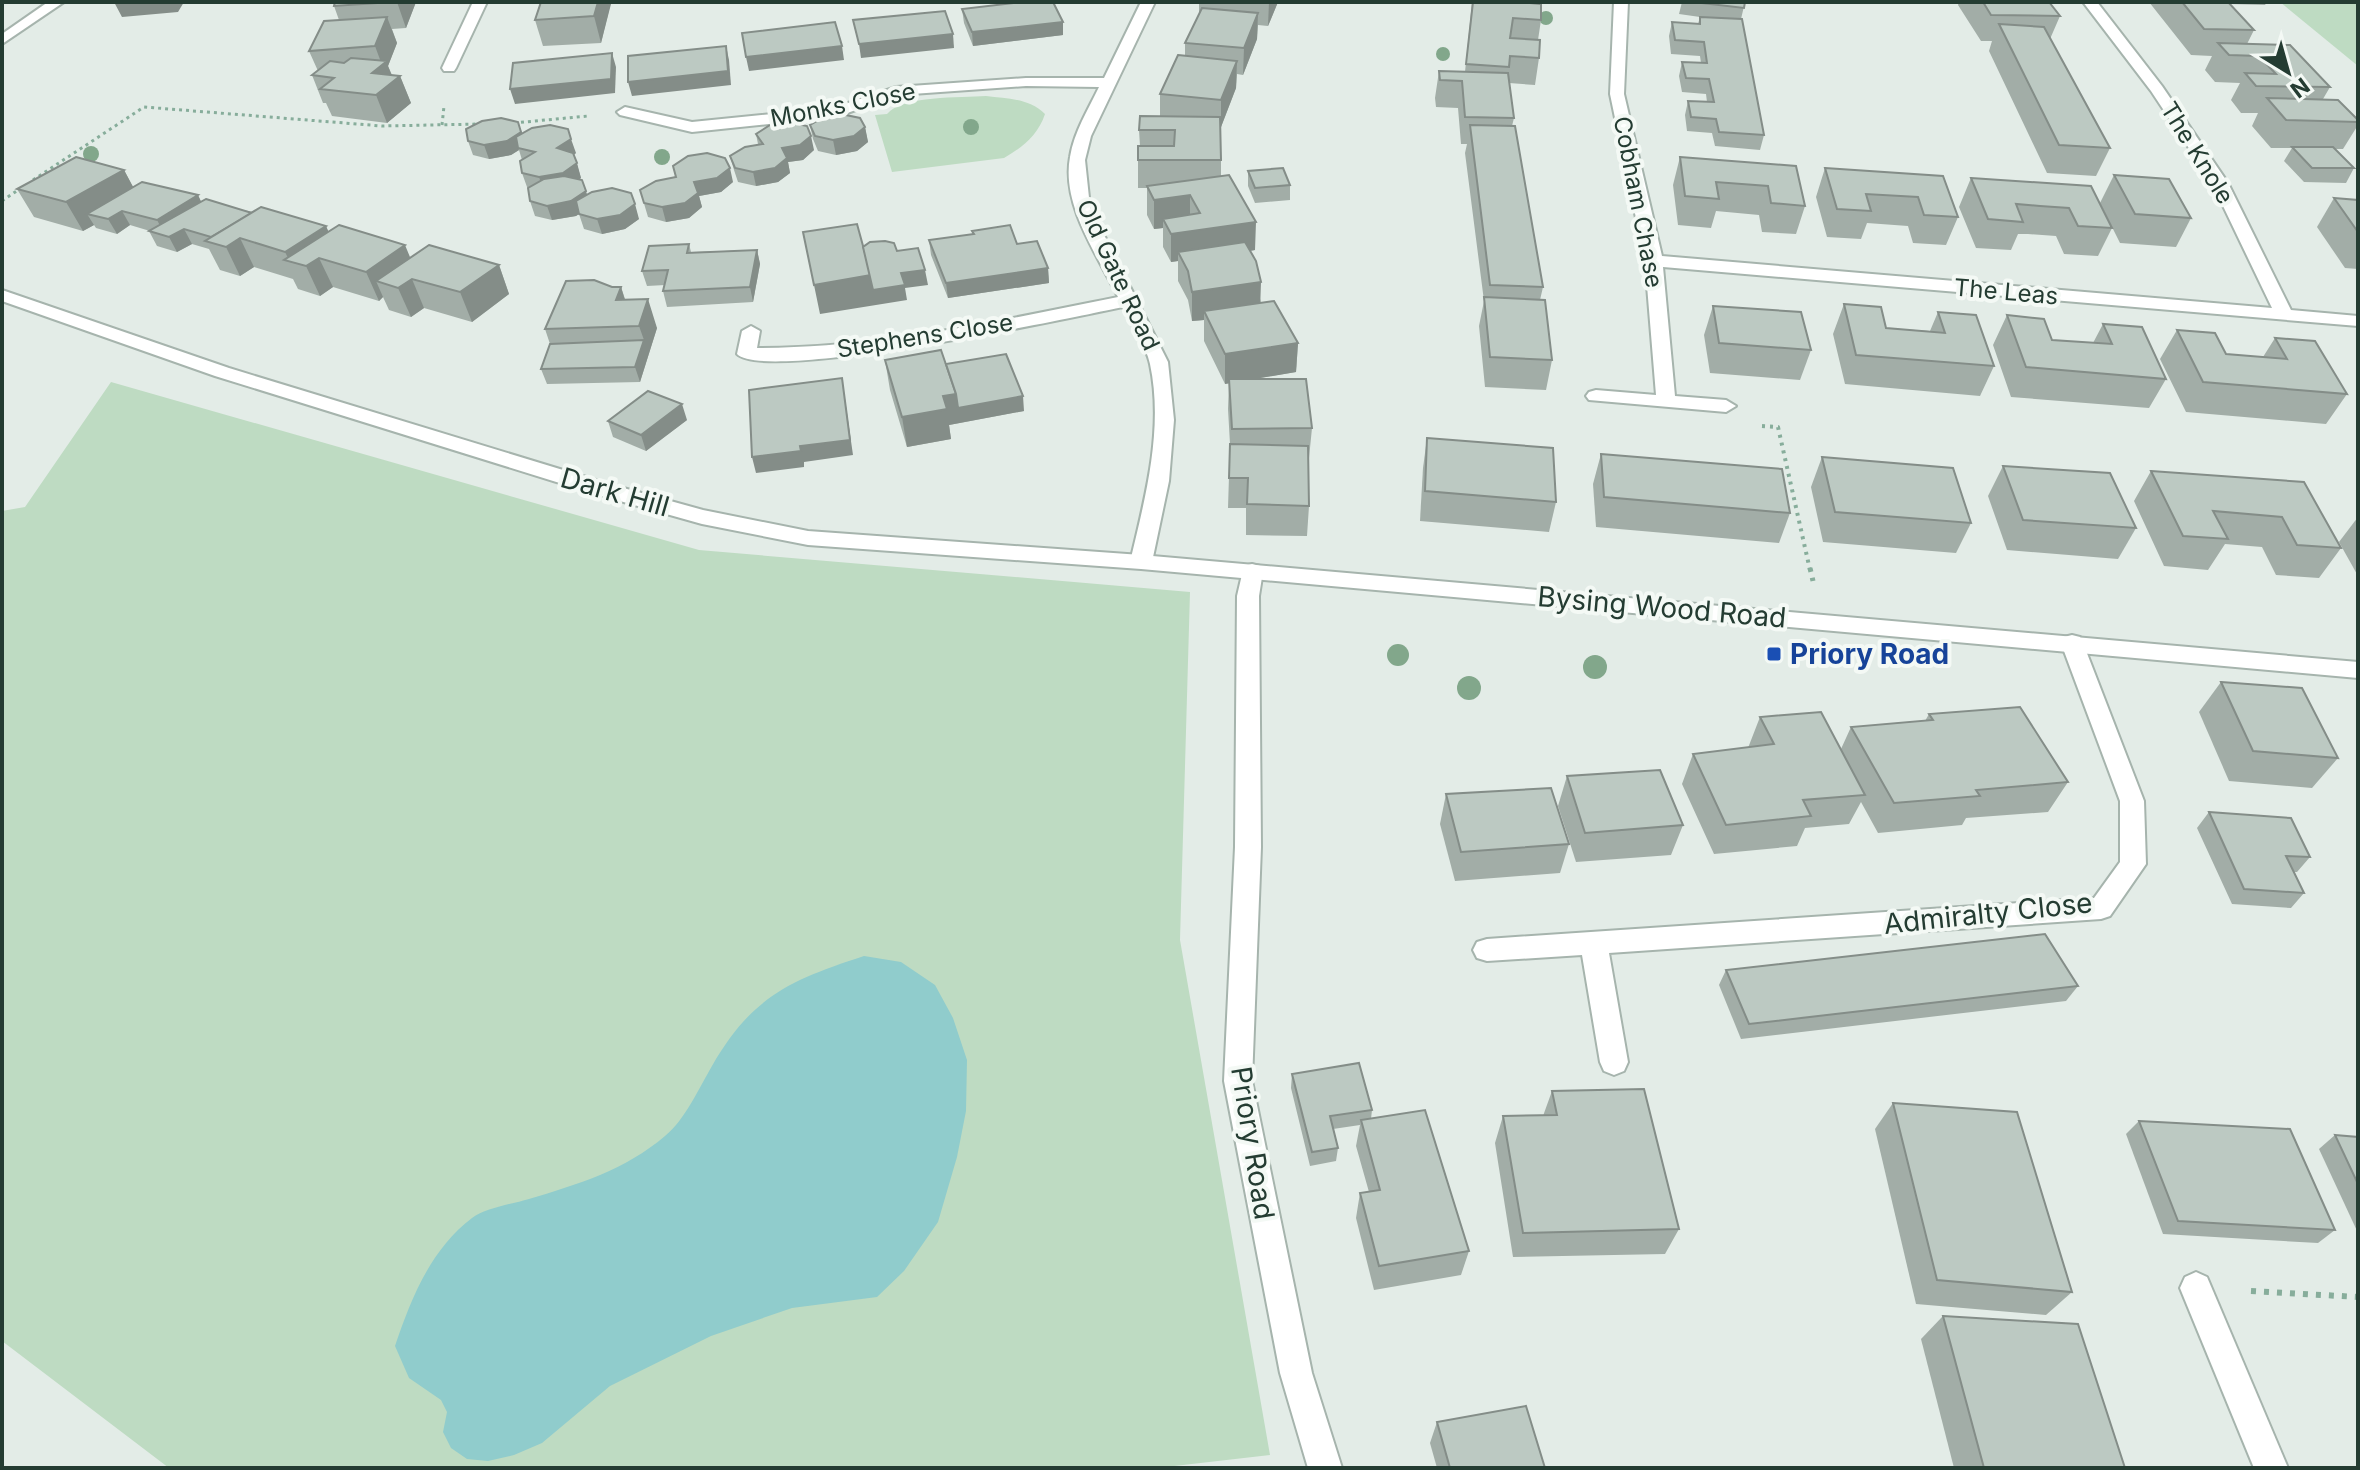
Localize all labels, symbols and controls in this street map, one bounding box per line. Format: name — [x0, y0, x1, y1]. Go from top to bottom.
north arrow — [2248, 32, 2328, 112]
text: N — [2286, 73, 2315, 103]
street label: Monks Close — [768, 76, 918, 133]
street label: The Knole — [2155, 96, 2240, 209]
street label: Cobham Chase — [1608, 114, 1669, 290]
street label: Old Gate Road — [1071, 195, 1166, 355]
street label: The Leas — [1953, 273, 2059, 310]
street label: Stephens Close — [835, 307, 1015, 364]
street label: Dark Hill — [557, 460, 673, 524]
street label: Bysing Wood Road — [1536, 579, 1788, 635]
place label: Priory Road — [1790, 637, 1949, 671]
marker: Priory Road — [1765, 645, 1783, 663]
street label: Admiralty Close — [1882, 885, 2094, 941]
street label: Priory Road — [1224, 1064, 1282, 1222]

